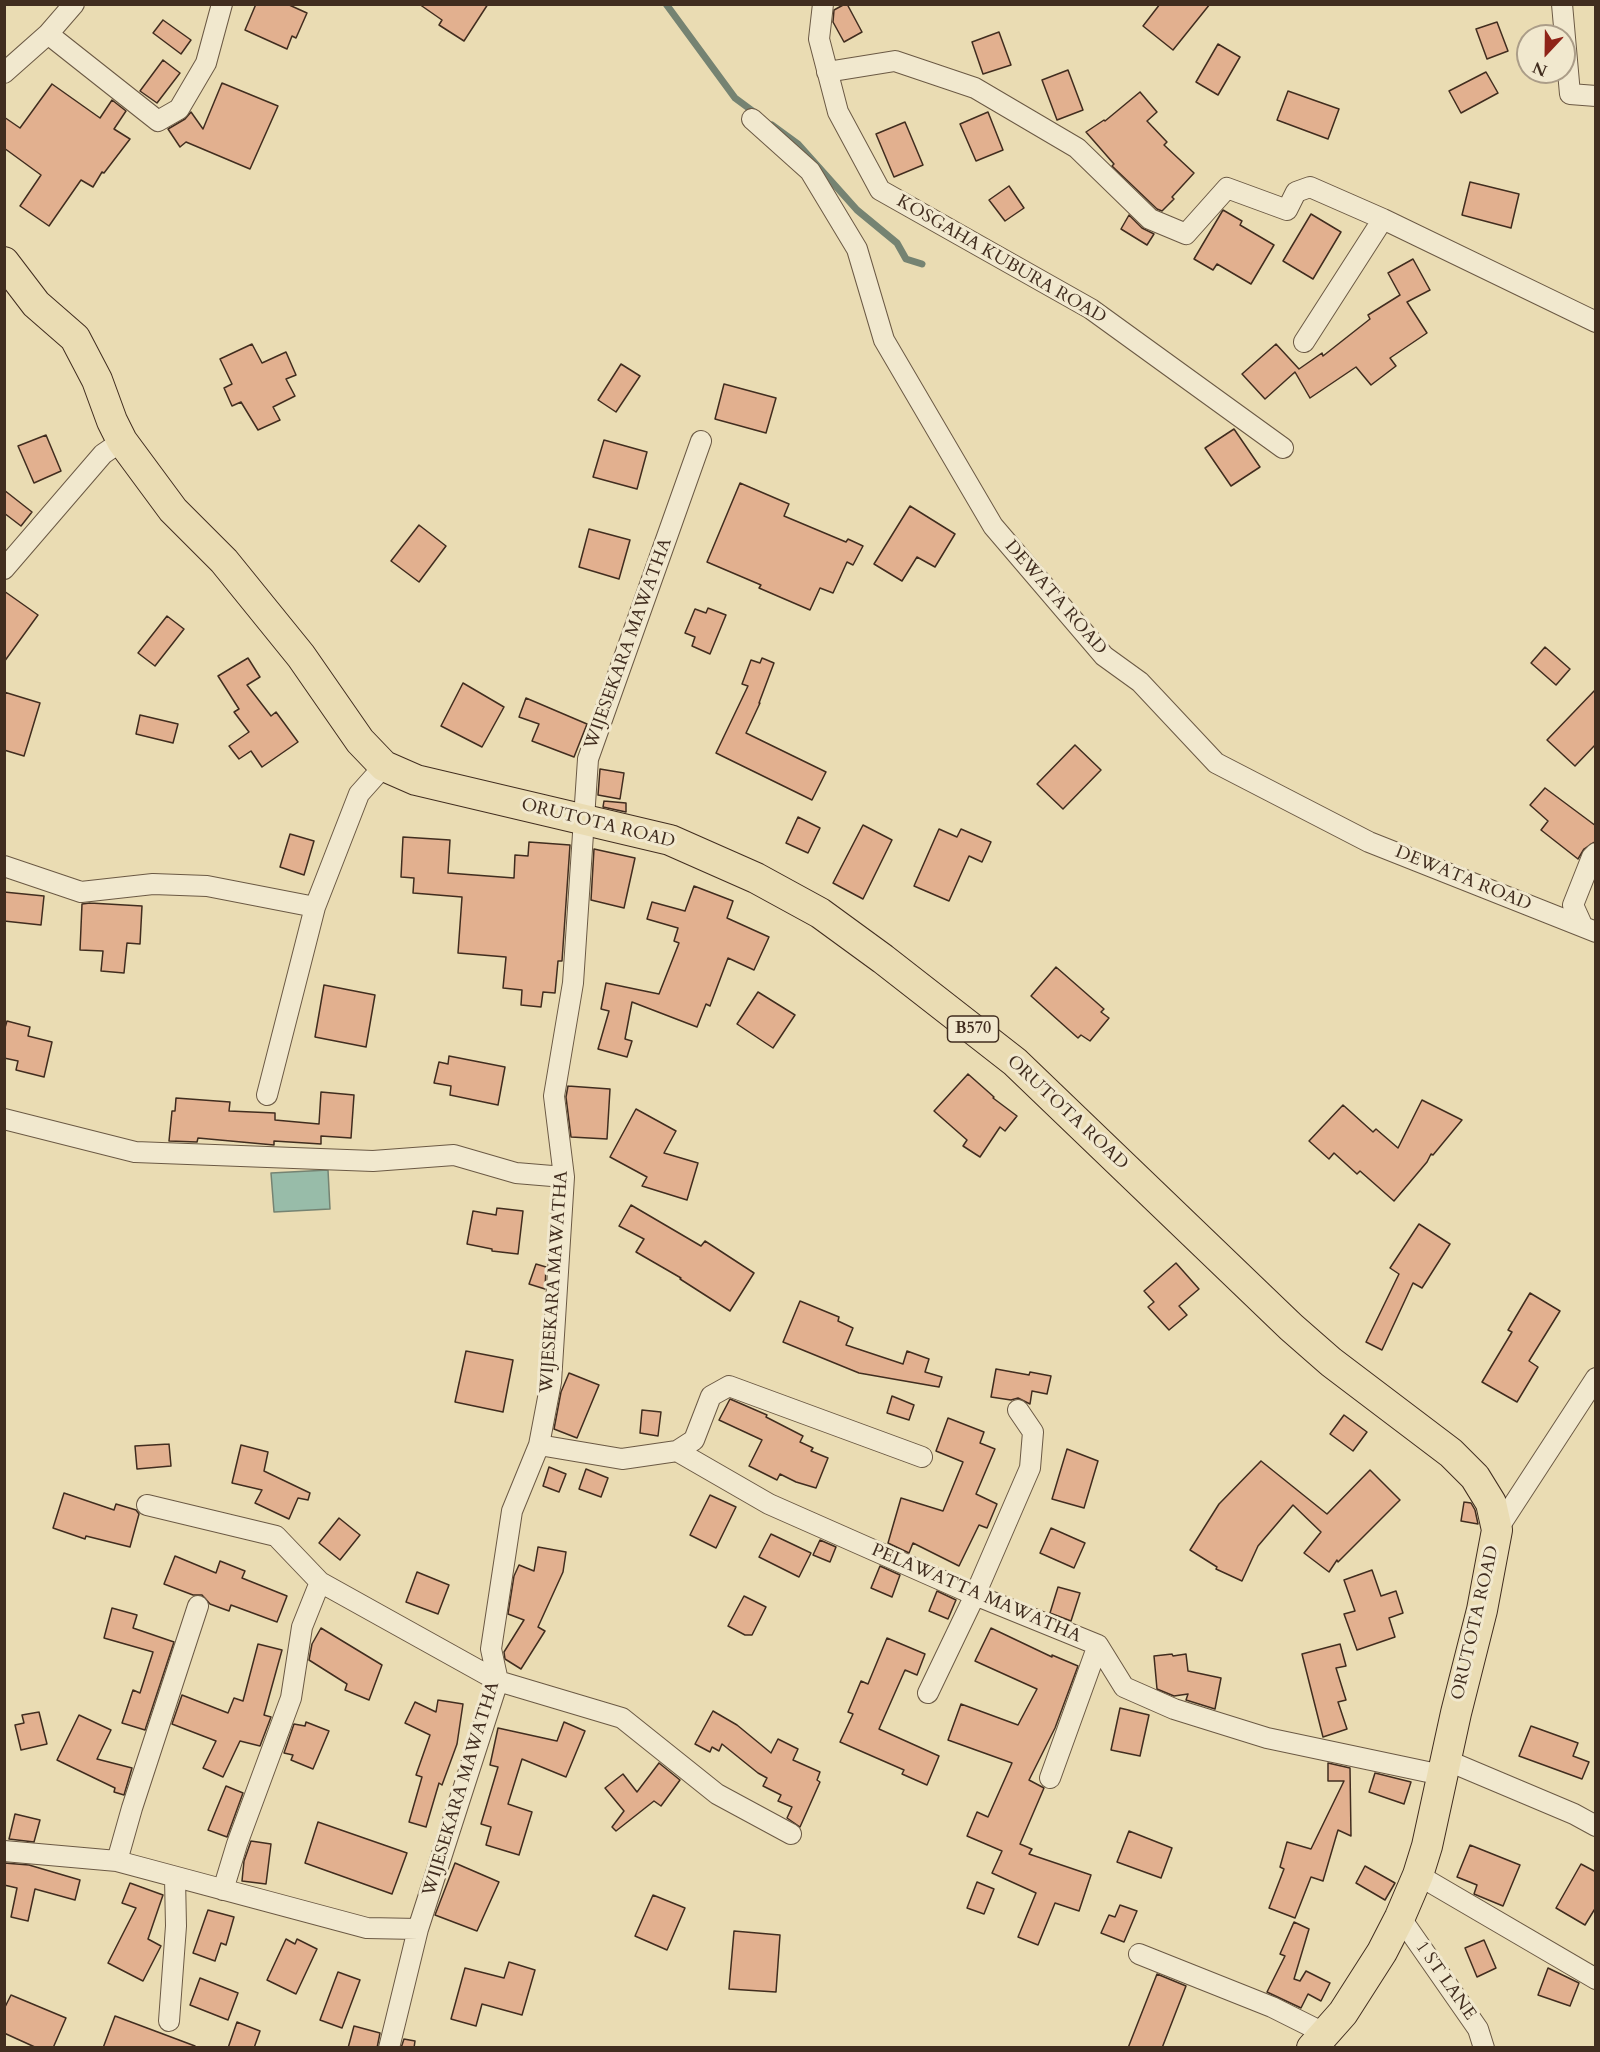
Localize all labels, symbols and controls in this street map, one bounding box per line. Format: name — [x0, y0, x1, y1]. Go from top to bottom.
north arrow — [1516, 24, 1576, 84]
text: N — [1529, 56, 1551, 82]
street label: KOSGAHA KUBURA ROAD — [892, 191, 1110, 329]
street label: WIJESEKARA MAWATHA — [581, 535, 677, 753]
street label: DEWATA ROAD — [999, 536, 1111, 660]
street label: ORUTOTA ROAD — [519, 794, 677, 854]
street label: DEWATA ROAD — [1392, 842, 1534, 916]
road number: B570 — [948, 1016, 998, 1042]
street label: ORUTOTA ROAD — [1002, 1051, 1132, 1175]
street label: WIJESEKARA MAWATHA — [536, 1170, 574, 1394]
street label: PELAWATTA MAWATHA — [868, 1540, 1084, 1648]
street label: ORUTOTA ROAD — [1448, 1544, 1504, 1702]
street label: WIJESEKARA MAWATHA — [419, 1679, 505, 1899]
street label: 1 ST LANE — [1410, 1937, 1480, 2025]

